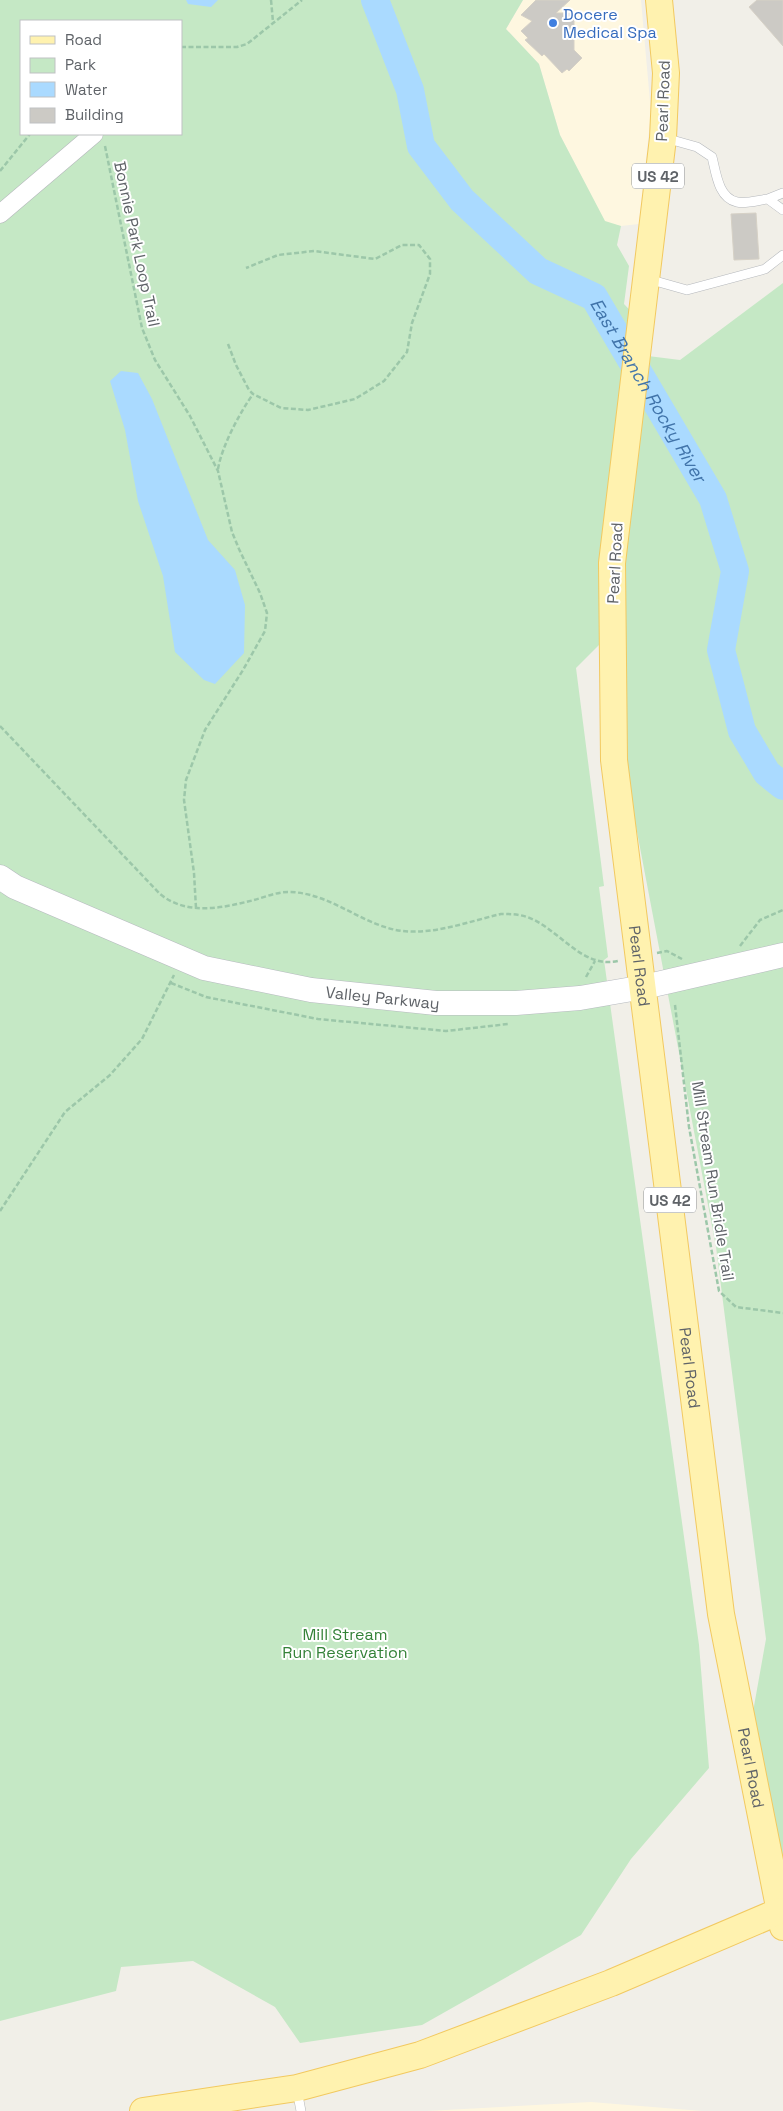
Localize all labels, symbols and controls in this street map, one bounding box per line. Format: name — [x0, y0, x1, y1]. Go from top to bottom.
place label: Docere Medical Spa — [563, 4, 657, 43]
marker: Docere Medical Spa — [547, 17, 559, 29]
legend — [20, 20, 182, 135]
text: Road — [65, 30, 102, 49]
text: Park — [65, 55, 96, 74]
street label: Pearl Road — [651, 60, 675, 142]
text: Water — [65, 80, 108, 99]
text: Building — [65, 105, 124, 124]
street label: Bonnie Park Loop Trail — [109, 159, 165, 329]
road number: US 42 — [632, 164, 684, 188]
water label: East Branch Rocky River — [586, 294, 713, 488]
street label: Pearl Road — [602, 522, 628, 604]
street label: Pearl Road — [624, 924, 655, 1008]
street label: Valley Parkway — [325, 981, 441, 1014]
street label: Mill Stream Run Bridle Trail — [687, 1080, 739, 1282]
road number: US 42 — [644, 1188, 696, 1212]
street label: Pearl Road — [675, 1326, 706, 1409]
park label: Mill Stream Run Reservation — [282, 1624, 408, 1663]
street label: Pearl Road — [733, 1726, 770, 1810]

